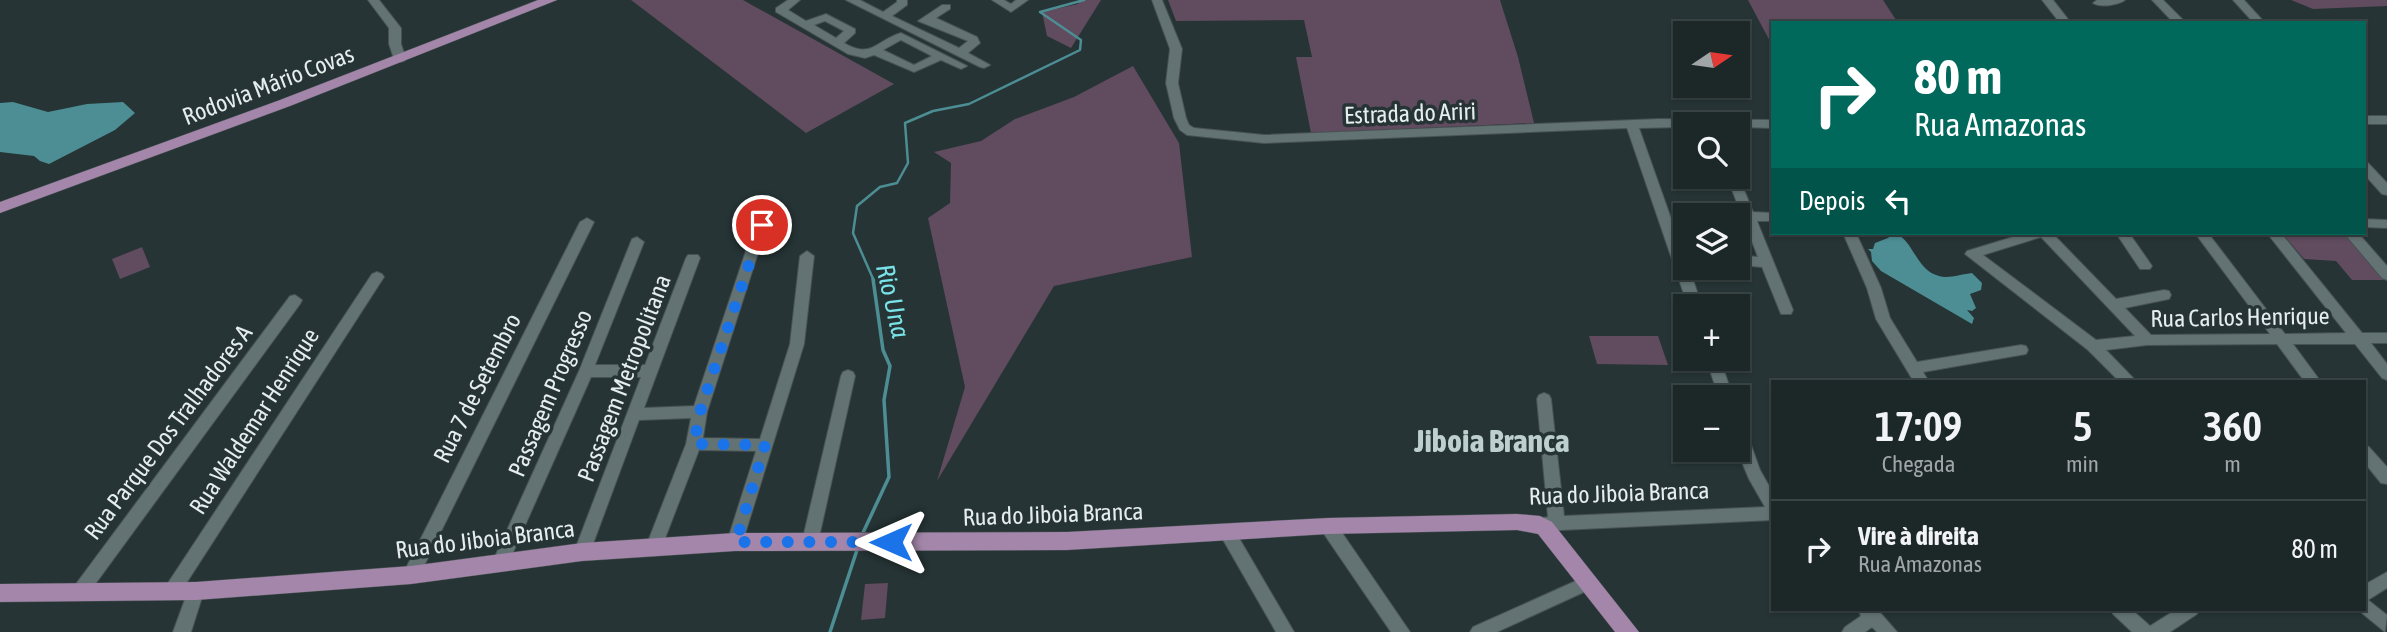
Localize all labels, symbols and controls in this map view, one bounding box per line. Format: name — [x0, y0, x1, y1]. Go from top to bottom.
north arrow — [1673, 21, 1750, 98]
map controls — [1673, 21, 1750, 462]
street label: Rodovia Mário Covas — [179, 40, 357, 130]
text: 80 m — [1914, 48, 2002, 104]
icon: right — [1799, 49, 1890, 140]
street label: Estrada do Ariri — [1344, 97, 1476, 129]
text: Rua Amazonas — [1914, 106, 2086, 143]
button: search — [1673, 112, 1750, 189]
icon: left — [1879, 182, 1917, 220]
text: Depois — [1799, 186, 1865, 216]
pin — [732, 195, 792, 255]
button: layers — [1673, 203, 1750, 280]
icon: arrive — [743, 206, 781, 244]
water label: Rio Una — [870, 261, 916, 341]
street label: Passagem Metropolitana — [572, 271, 676, 485]
button: + — [1673, 294, 1750, 371]
street label: Rua Carlos Henrique — [2150, 302, 2330, 332]
street label: Passagem Progresso — [503, 306, 597, 480]
street label: Rua 7 de Setembro — [428, 309, 526, 467]
street label: Rua Parque Dos Tralhadores A — [79, 319, 258, 544]
street label: Rua Waldemar Henrique — [184, 323, 324, 519]
button: − — [1673, 385, 1750, 462]
text: 17:09 — [1875, 402, 1962, 450]
text: 5 — [2073, 402, 2092, 450]
text: 360 — [2203, 402, 2262, 450]
district label: Jiboia Branca — [1413, 422, 1570, 459]
text: Chegada — [1882, 451, 1955, 477]
text: min — [2066, 451, 2099, 477]
text: m — [2224, 451, 2241, 477]
street label: Rua do Jiboia Branca — [1528, 476, 1710, 510]
street label: Rua do Jiboia Branca — [962, 497, 1144, 531]
position arrow — [854, 505, 928, 579]
street label: Rua do Jiboia Branca — [394, 515, 576, 563]
text: Vire à direita — [1858, 521, 1979, 551]
icon: right — [1799, 530, 1837, 568]
text: 80 m — [2291, 534, 2338, 564]
text: Rua Amazonas — [1858, 551, 1982, 577]

